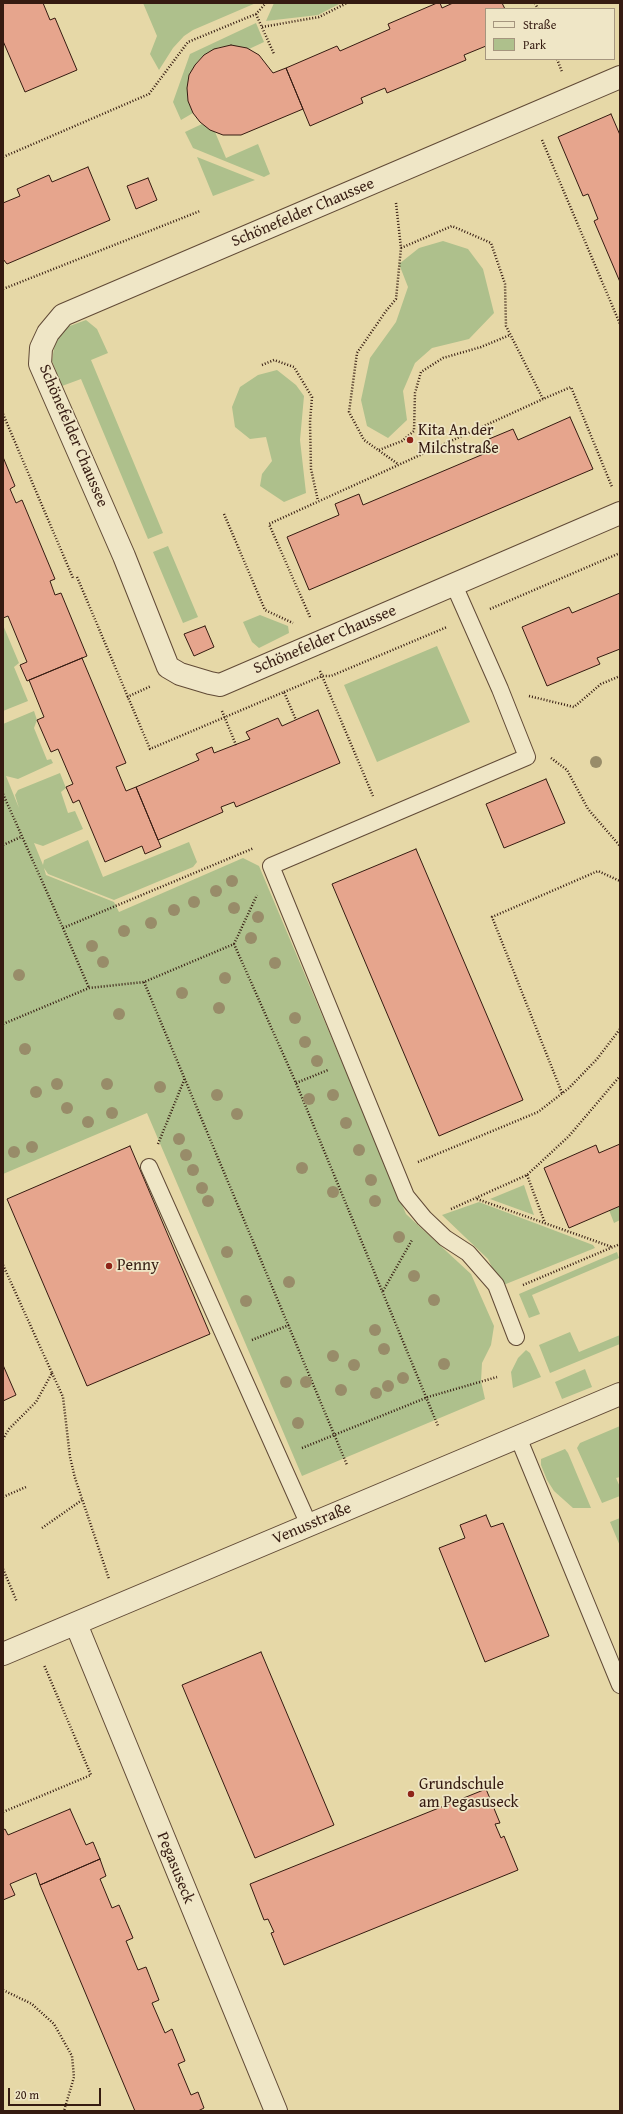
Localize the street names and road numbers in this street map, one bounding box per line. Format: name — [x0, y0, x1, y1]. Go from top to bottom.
street label: Schönefelder Chaussee — [229, 174, 377, 252]
street label: Schönefelder Chaussee — [34, 362, 112, 510]
street label: Schönefelder Chaussee — [251, 601, 399, 679]
street label: Venusstraße — [270, 1499, 354, 1549]
street label: Pegasuseck — [152, 1829, 198, 1907]

